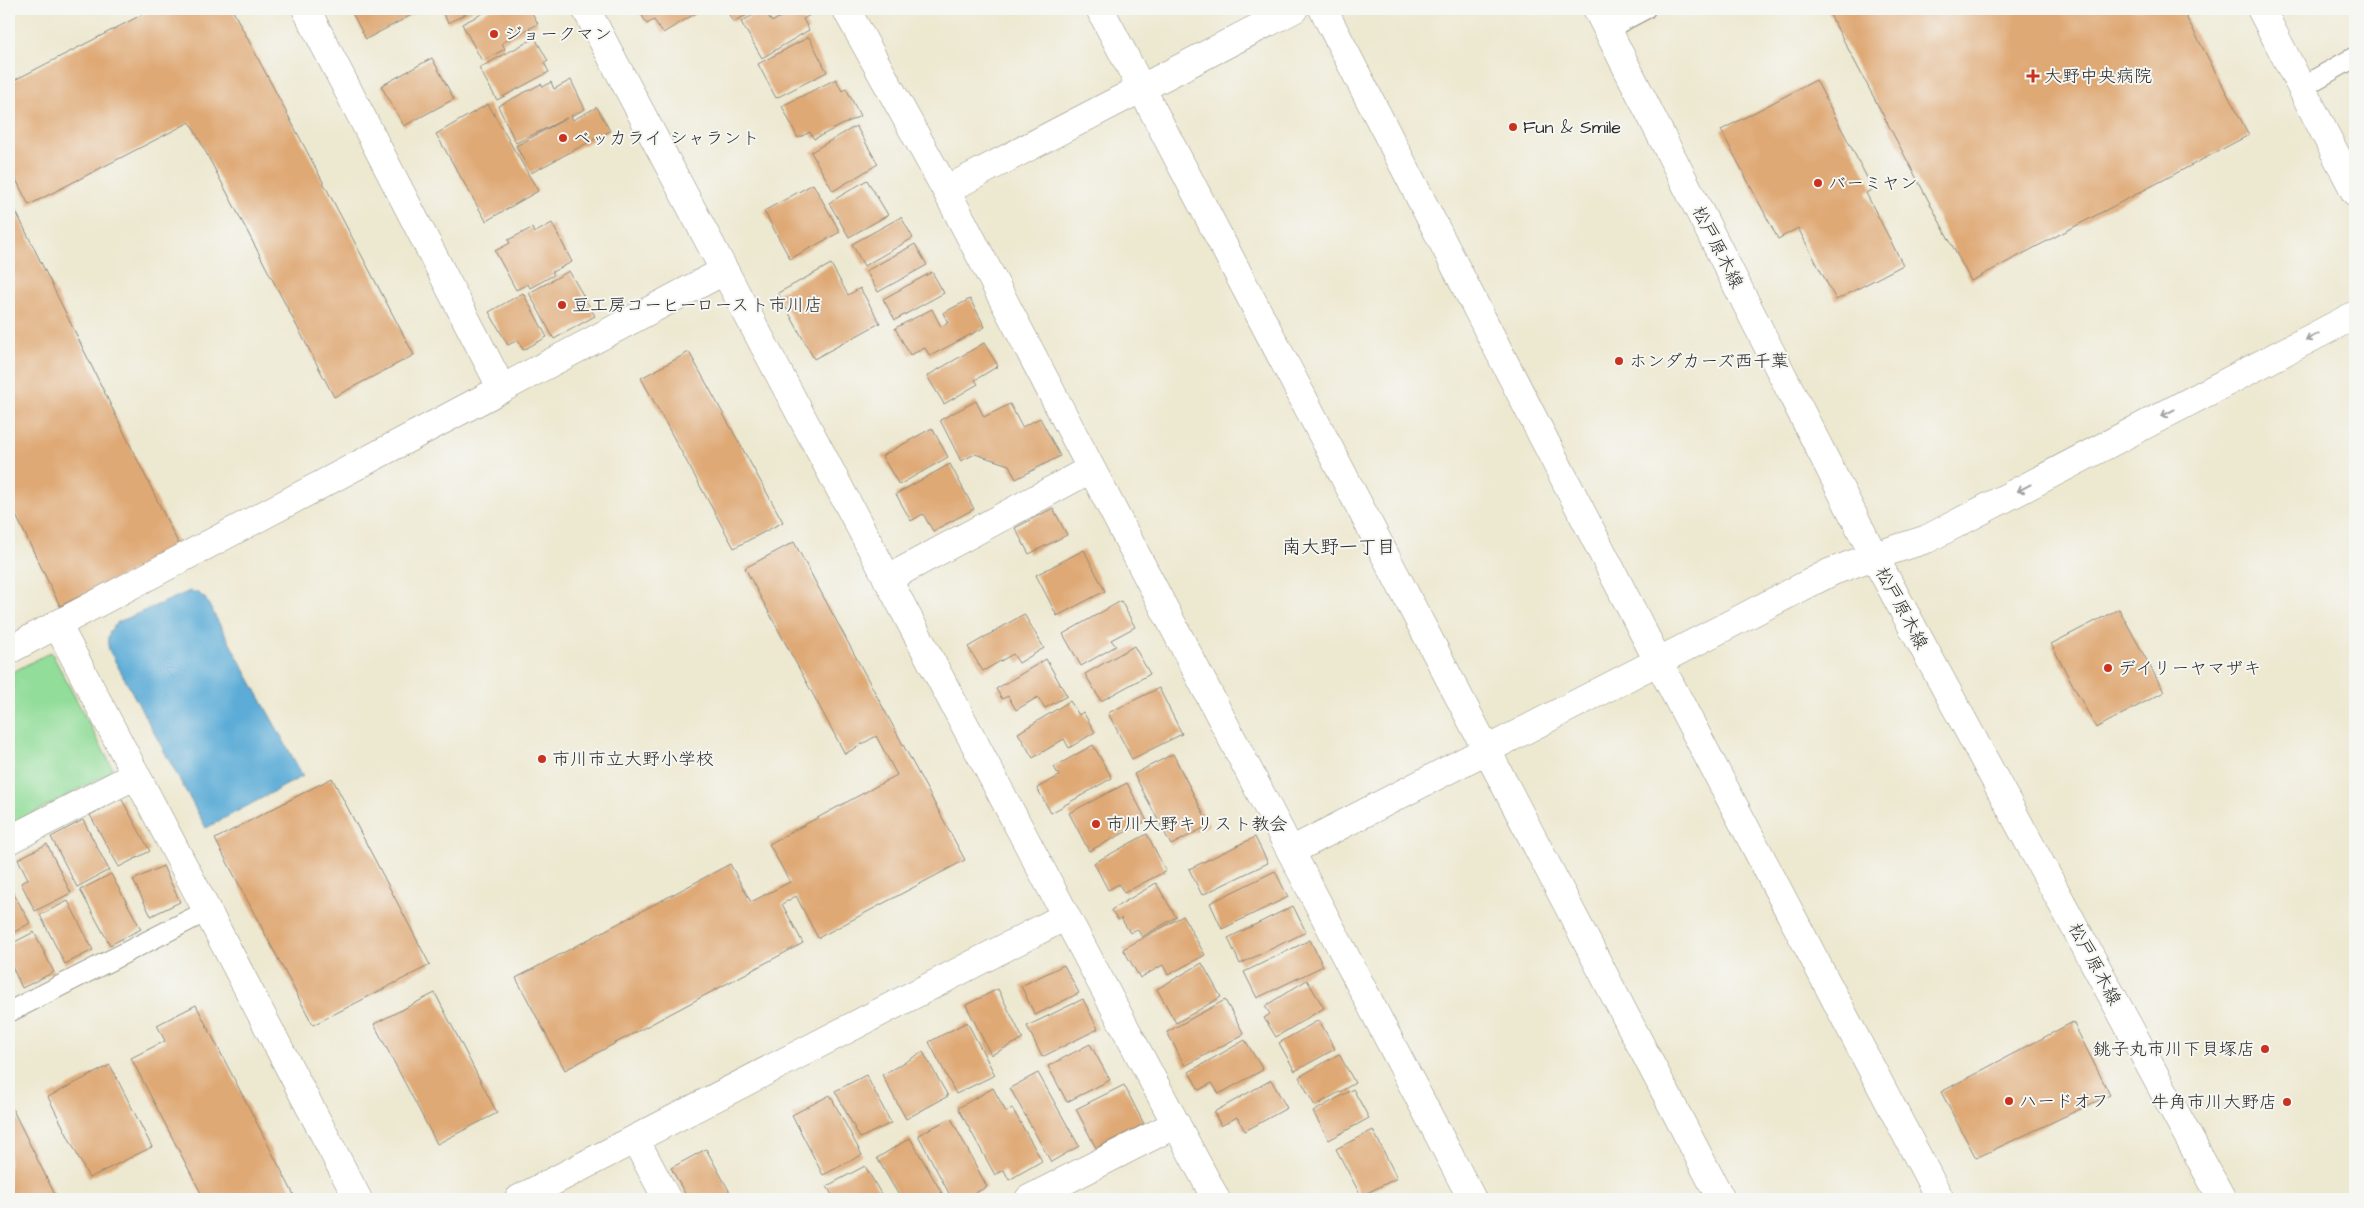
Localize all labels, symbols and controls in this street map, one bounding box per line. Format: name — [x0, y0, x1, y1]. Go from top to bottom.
place label: ジョークマン — [504, 22, 612, 47]
marker: ジョークマン — [488, 28, 500, 40]
place label: 大野中央病院 — [2044, 64, 2152, 89]
marker: 大野中央病院 — [2026, 69, 2040, 83]
place label: Fun & Smile — [1523, 115, 1621, 140]
marker: Fun & Smile — [1507, 121, 1519, 133]
place label: ベッカライ シャラント — [573, 126, 760, 151]
marker: ベッカライ シャラント — [557, 132, 569, 144]
place label: バーミヤン — [1828, 171, 1918, 196]
marker: バーミヤン — [1812, 177, 1824, 189]
street label: 松戸原木線 — [1686, 201, 1749, 293]
place label: 豆工房コーヒーロースト市川店 — [572, 293, 823, 318]
marker: 豆工房コーヒーロースト市川店 — [556, 299, 568, 311]
one-way arrow — [2305, 333, 2320, 342]
place label: ホンダカーズ西千葉 — [1629, 349, 1789, 374]
marker: ホンダカーズ西千葉 — [1613, 355, 1625, 367]
one-way arrow — [2161, 409, 2176, 418]
one-way arrow — [2017, 484, 2032, 493]
district label: 南大野一丁目 — [1282, 534, 1396, 561]
street label: 松戸原木線 — [1869, 563, 1934, 654]
place label: デイリーヤマザキ — [2118, 656, 2261, 681]
marker: デイリーヤマザキ — [2102, 662, 2114, 674]
place label: 市川市立大野小学校 — [552, 747, 714, 772]
marker: 市川市立大野小学校 — [536, 753, 548, 765]
place label: 市川大野キリスト教会 — [1106, 812, 1287, 837]
marker: 市川大野キリスト教会 — [1090, 818, 1102, 830]
street label: 松戸原木線 — [2062, 919, 2127, 1010]
place label: 銚子丸市川下貝塚店 — [2093, 1037, 2255, 1062]
marker: 銚子丸市川下貝塚店 — [2259, 1043, 2271, 1055]
place label: ハードオフ — [2019, 1089, 2109, 1114]
place label: 牛角市川大野店 — [2151, 1090, 2277, 1115]
marker: ハードオフ — [2003, 1095, 2015, 1107]
marker: 牛角市川大野店 — [2281, 1096, 2293, 1108]

